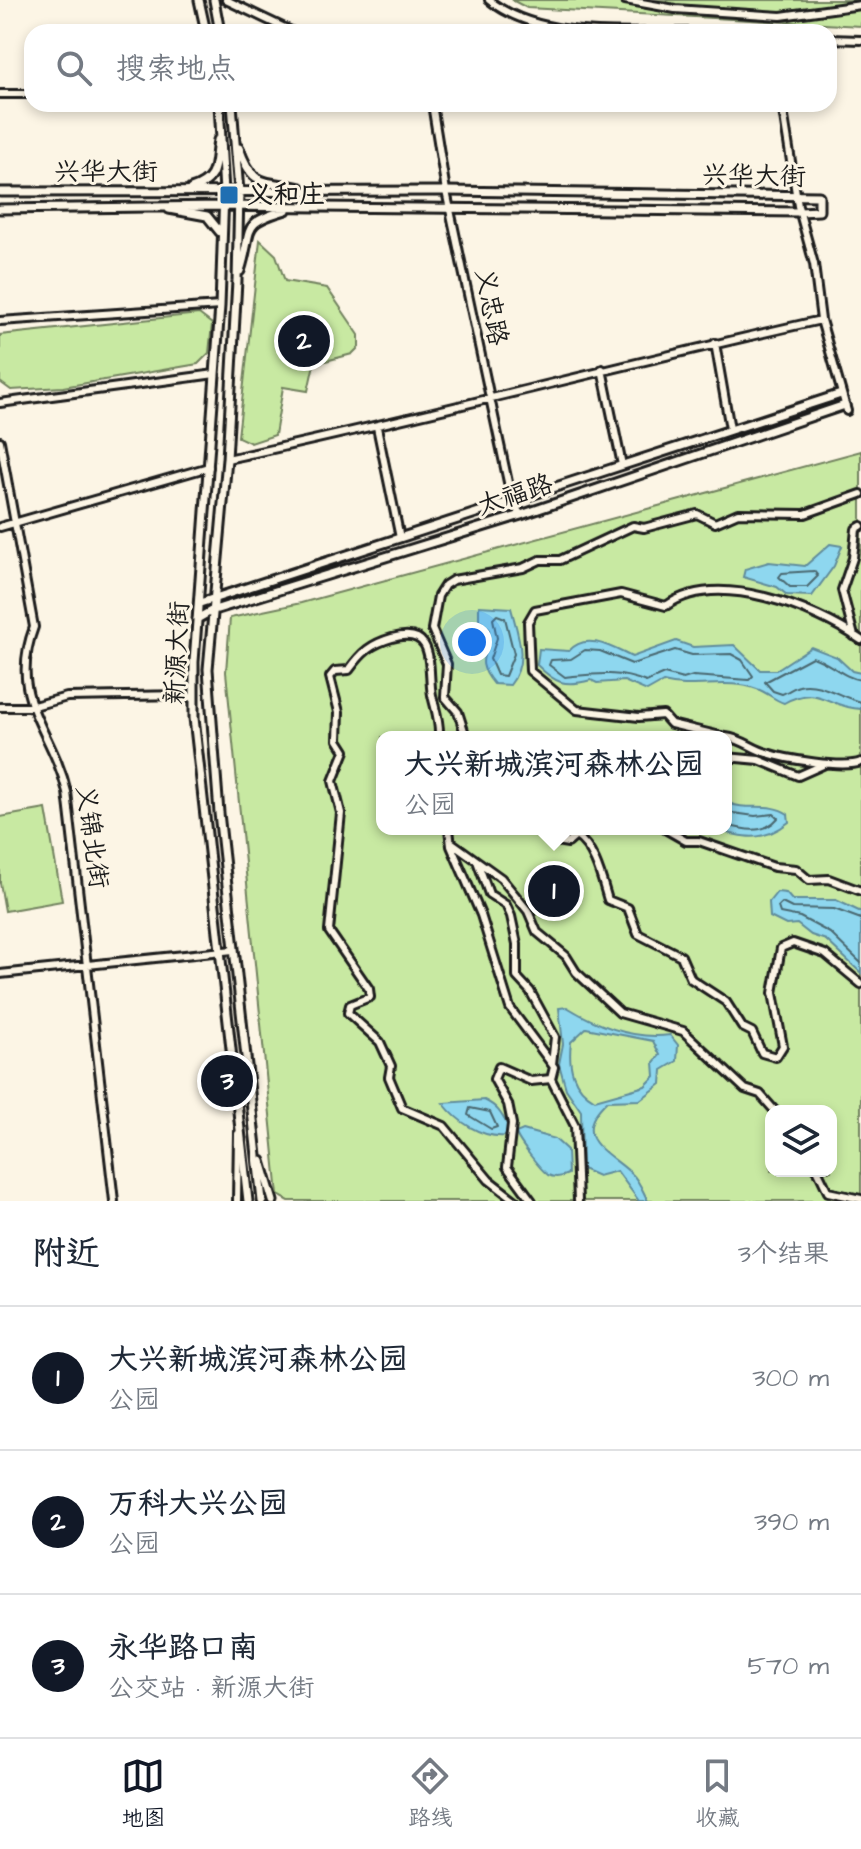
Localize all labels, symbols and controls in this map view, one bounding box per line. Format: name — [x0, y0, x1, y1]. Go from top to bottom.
search box — [24, 24, 837, 112]
icon: search — [52, 46, 96, 90]
text: 搜索地点 — [116, 48, 236, 90]
street label: 兴华大街 — [54, 154, 158, 190]
street label: 兴华大街 — [702, 157, 806, 195]
place label: 义和庄 — [247, 177, 325, 213]
marker: 义和庄 — [218, 184, 240, 206]
street label: 义忠路 — [466, 265, 516, 349]
pin: 2 — [278, 311, 330, 371]
street label: 太福路 — [472, 466, 558, 524]
street label: 新源大街 — [156, 600, 198, 706]
your location — [452, 622, 492, 662]
popup — [376, 731, 732, 835]
text: 大兴新城滨河森林公园 — [404, 744, 704, 786]
street label: 义锦北街 — [67, 783, 117, 891]
text: 公园 — [404, 787, 456, 823]
pin: 1 — [528, 861, 580, 921]
pin: 3 — [201, 1051, 253, 1111]
map controls — [765, 1105, 837, 1177]
button: layers — [765, 1105, 837, 1177]
text: 附近 — [32, 1230, 100, 1278]
text: 3个结果 — [738, 1236, 829, 1272]
text: 大兴新城滨河森林公园 — [108, 1339, 408, 1381]
text: 1 — [56, 1360, 60, 1396]
text: 300 m — [752, 1360, 829, 1396]
text: 公园 — [108, 1382, 160, 1418]
text: 万科大兴公园 — [108, 1483, 288, 1525]
text: 2 — [51, 1504, 65, 1540]
text: 390 m — [754, 1504, 829, 1540]
text: 公园 — [108, 1526, 160, 1562]
text: 永华路口南 — [108, 1627, 258, 1669]
text: 3 — [51, 1648, 65, 1684]
text: 570 m — [748, 1648, 829, 1684]
text: 公交站 · 新源大街 — [108, 1670, 314, 1706]
tab: 地图 — [121, 1754, 166, 1834]
tab: 路线 — [408, 1754, 453, 1834]
tab: 收藏 — [695, 1754, 740, 1834]

